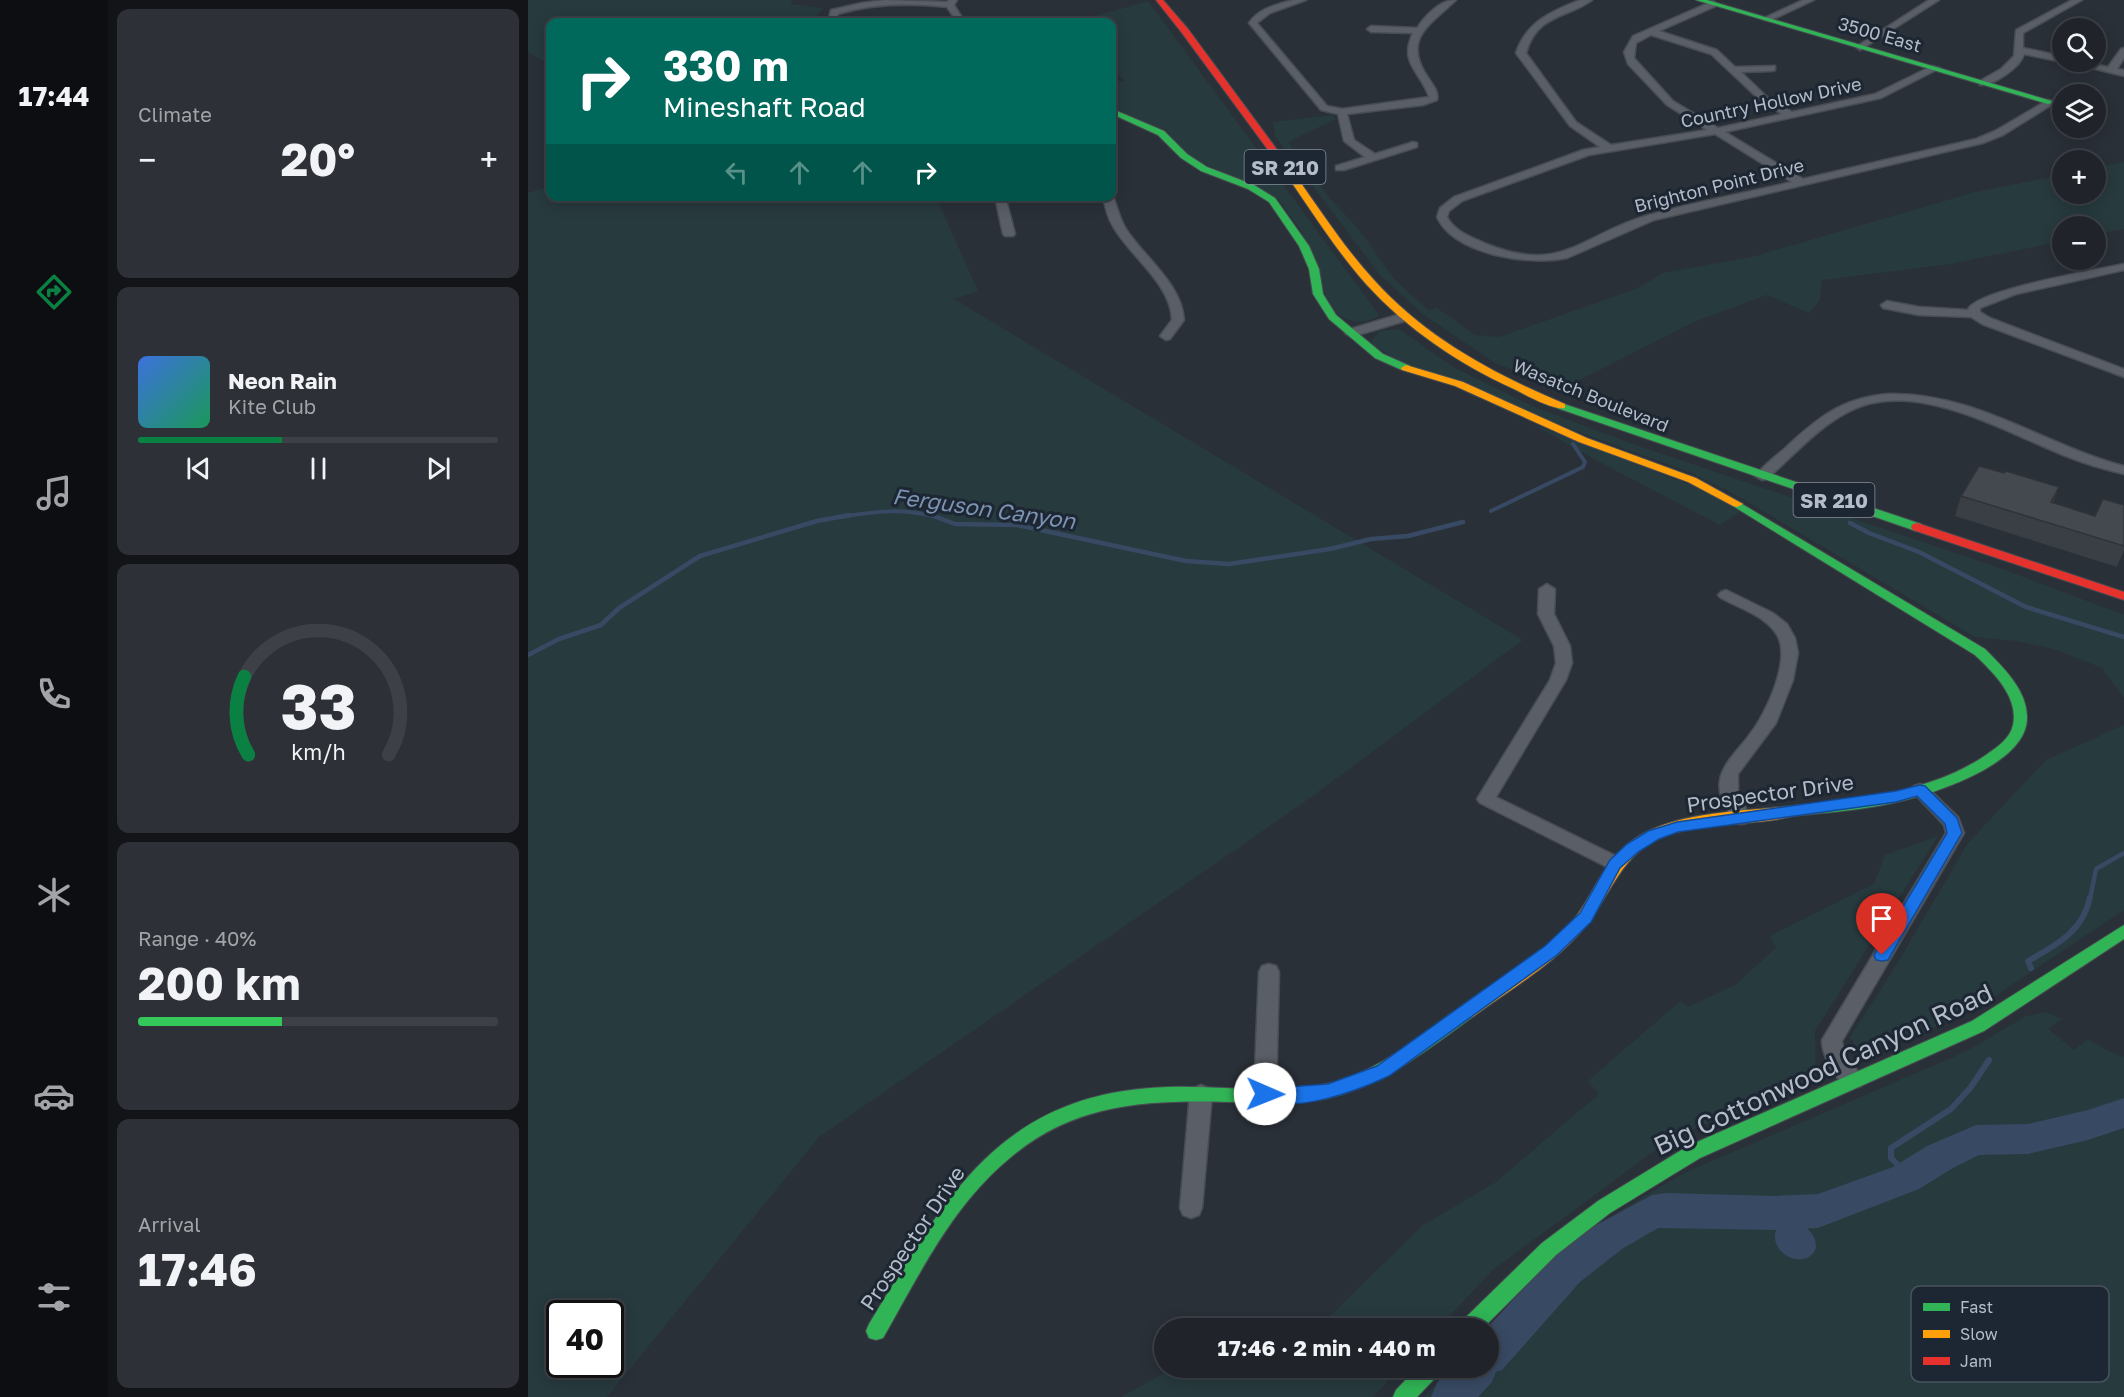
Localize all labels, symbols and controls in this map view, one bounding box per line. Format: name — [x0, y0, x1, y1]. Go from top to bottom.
street label: 3500 East — [1836, 12, 1924, 56]
map controls — [2052, 18, 2106, 270]
button: search — [2052, 18, 2106, 72]
text: 330 m — [663, 40, 789, 90]
icon: right — [564, 42, 642, 120]
street label: Country Hollow Drive — [1679, 72, 1863, 132]
text: 17:44 — [18, 80, 90, 112]
button: layers — [2052, 84, 2106, 138]
text: Mineshaft Road — [663, 91, 866, 123]
text: Climate — [138, 102, 212, 126]
text: 20° — [281, 132, 355, 186]
text: − — [138, 140, 156, 179]
text: + — [480, 140, 498, 179]
road number: SR 210 — [1244, 150, 1326, 184]
button: + — [2052, 150, 2106, 204]
street label: Brighton Point Drive — [1632, 153, 1806, 217]
icon: left — [720, 156, 753, 189]
icon: ahead — [783, 156, 816, 189]
icon: ahead — [846, 156, 879, 189]
icon: right — [909, 156, 942, 189]
button: − — [2052, 216, 2106, 270]
icon: directions — [33, 271, 75, 313]
street label: Wasatch Boulevard — [1510, 354, 1672, 436]
text: Neon Rain — [228, 367, 337, 394]
text: Kite Club — [228, 394, 316, 418]
icon: previous — [182, 452, 215, 485]
icon: pause — [302, 452, 335, 485]
icon: next — [422, 452, 455, 485]
icon: music — [33, 472, 75, 514]
water label: Ferguson Canyon — [891, 482, 1078, 534]
road number: SR 210 — [1794, 483, 1874, 517]
text: 33 — [280, 669, 356, 744]
icon: phone — [33, 673, 75, 715]
text: km/h — [291, 740, 345, 766]
street label: Prospector Drive — [1685, 768, 1855, 818]
icon: climate — [33, 874, 75, 916]
pin — [1856, 893, 1907, 955]
icon: arrive — [1865, 902, 1898, 935]
text: Range · 40% — [138, 926, 256, 950]
text: 200 km — [138, 956, 301, 1010]
street label: Big Cottonwood Canyon Road — [1649, 977, 1997, 1161]
position arrow — [1233, 1062, 1297, 1126]
icon: car — [33, 1075, 75, 1117]
street label: Prospector Drive — [854, 1161, 970, 1315]
text: Arrival — [138, 1212, 201, 1236]
text: 17:46 — [138, 1242, 257, 1296]
icon: filters — [33, 1276, 75, 1318]
legend — [1911, 1286, 2109, 1382]
text: Fast — [1960, 1297, 1993, 1317]
speed limit sign: 40 — [546, 1300, 624, 1378]
text: Slow — [1960, 1324, 1998, 1344]
text: 17:46 · 2 min · 440 m — [1217, 1334, 1436, 1361]
text: Jam — [1960, 1351, 1992, 1371]

